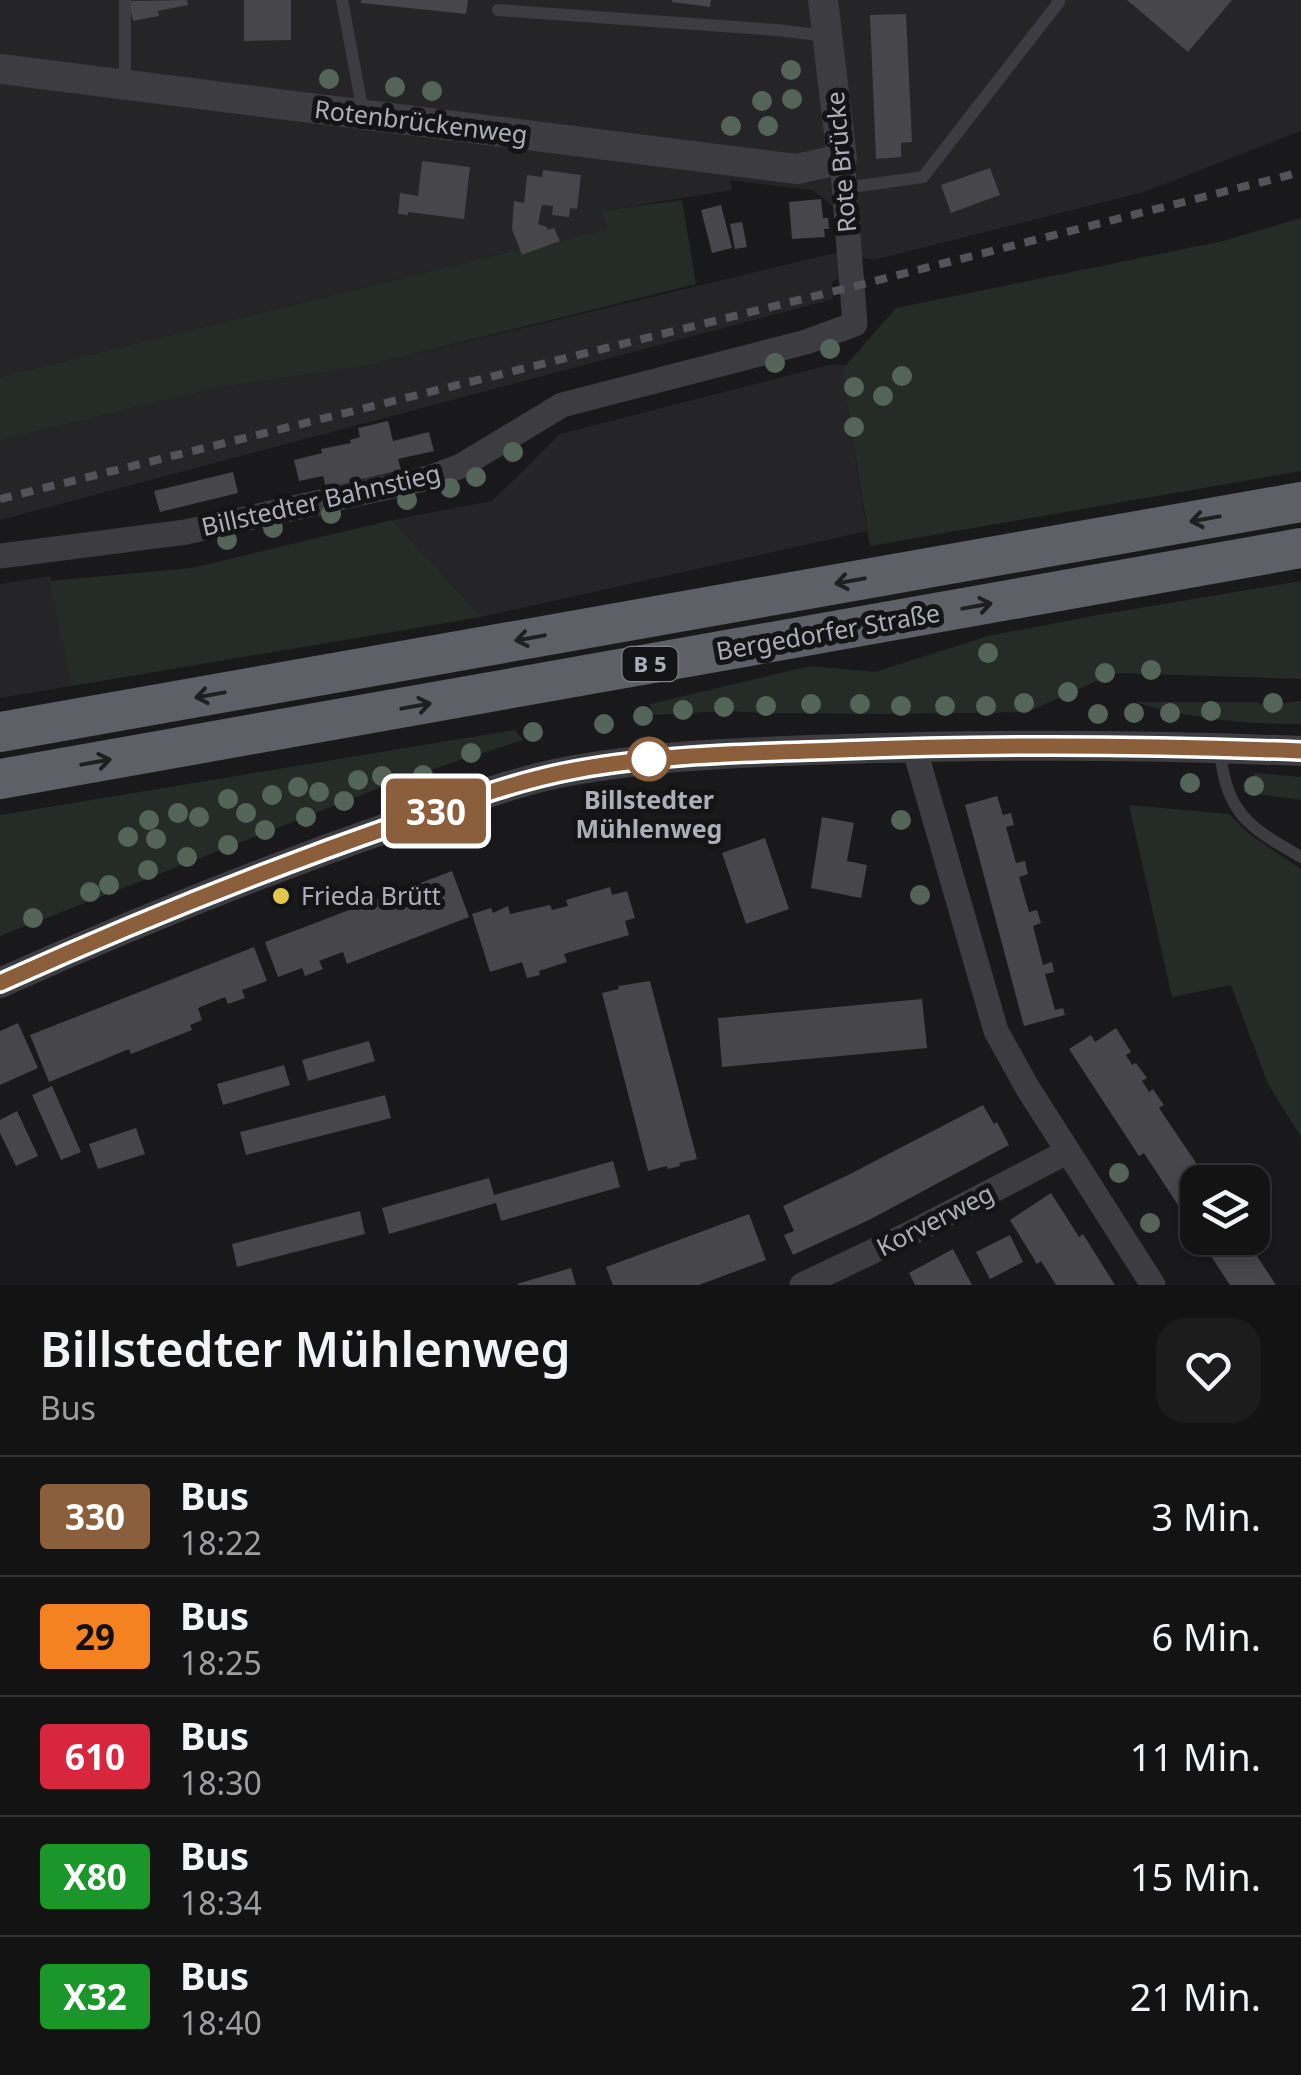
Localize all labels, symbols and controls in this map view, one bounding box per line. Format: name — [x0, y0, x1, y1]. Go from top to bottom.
street label: Rote Brücke — [817, 90, 863, 234]
street label: Rotenbrückenweg — [313, 91, 530, 151]
street label: Billstedter Bahnstieg — [198, 455, 444, 543]
one-way arrow — [1189, 510, 1222, 529]
one-way arrow — [835, 572, 867, 591]
street label: Bergedorfer Straße — [713, 595, 942, 667]
one-way arrow — [960, 596, 993, 615]
one-way arrow — [515, 629, 547, 648]
road number: B 5 — [622, 647, 678, 681]
one-way arrow — [195, 686, 227, 705]
one-way arrow — [399, 695, 431, 714]
marker: Billstedter Mühlenweg — [628, 738, 670, 780]
one-way arrow — [79, 752, 112, 771]
line badge: 330 — [378, 778, 494, 844]
place label: Billstedter Mühlenweg — [576, 782, 722, 845]
text: 330 — [406, 788, 466, 835]
place label: Frieda Brütt — [301, 878, 441, 912]
marker: Frieda Brütt — [270, 885, 292, 907]
map controls — [1180, 1165, 1270, 1255]
button: layers — [1180, 1165, 1270, 1255]
street label: Korverweg — [870, 1175, 999, 1263]
text: Billstedter Mühlenweg — [40, 1316, 571, 1381]
button: heart — [1156, 1318, 1261, 1423]
text: Bus — [40, 1386, 96, 1429]
text: Bus — [180, 1469, 249, 1521]
text: 3 Min. — [1151, 1490, 1261, 1542]
text: 330 — [65, 1493, 125, 1540]
text: 18:22 — [180, 1521, 262, 1564]
text: Bus — [180, 1589, 249, 1641]
text: 6 Min. — [1151, 1610, 1261, 1662]
text: 29 — [75, 1613, 115, 1660]
text: 18:25 — [180, 1641, 262, 1684]
text: Bus — [180, 1709, 249, 1761]
text: 11 Min. — [1130, 1730, 1261, 1782]
text: 610 — [65, 1733, 125, 1780]
text: 18:30 — [180, 1761, 262, 1804]
text: Bus — [180, 1829, 249, 1881]
text: 15 Min. — [1130, 1850, 1261, 1902]
text: X80 — [63, 1853, 127, 1900]
text: 18:34 — [180, 1881, 262, 1924]
text: Bus — [180, 1949, 249, 2001]
text: 21 Min. — [1130, 1970, 1261, 2022]
text: X32 — [63, 1973, 127, 2020]
text: 18:40 — [180, 2001, 262, 2044]

